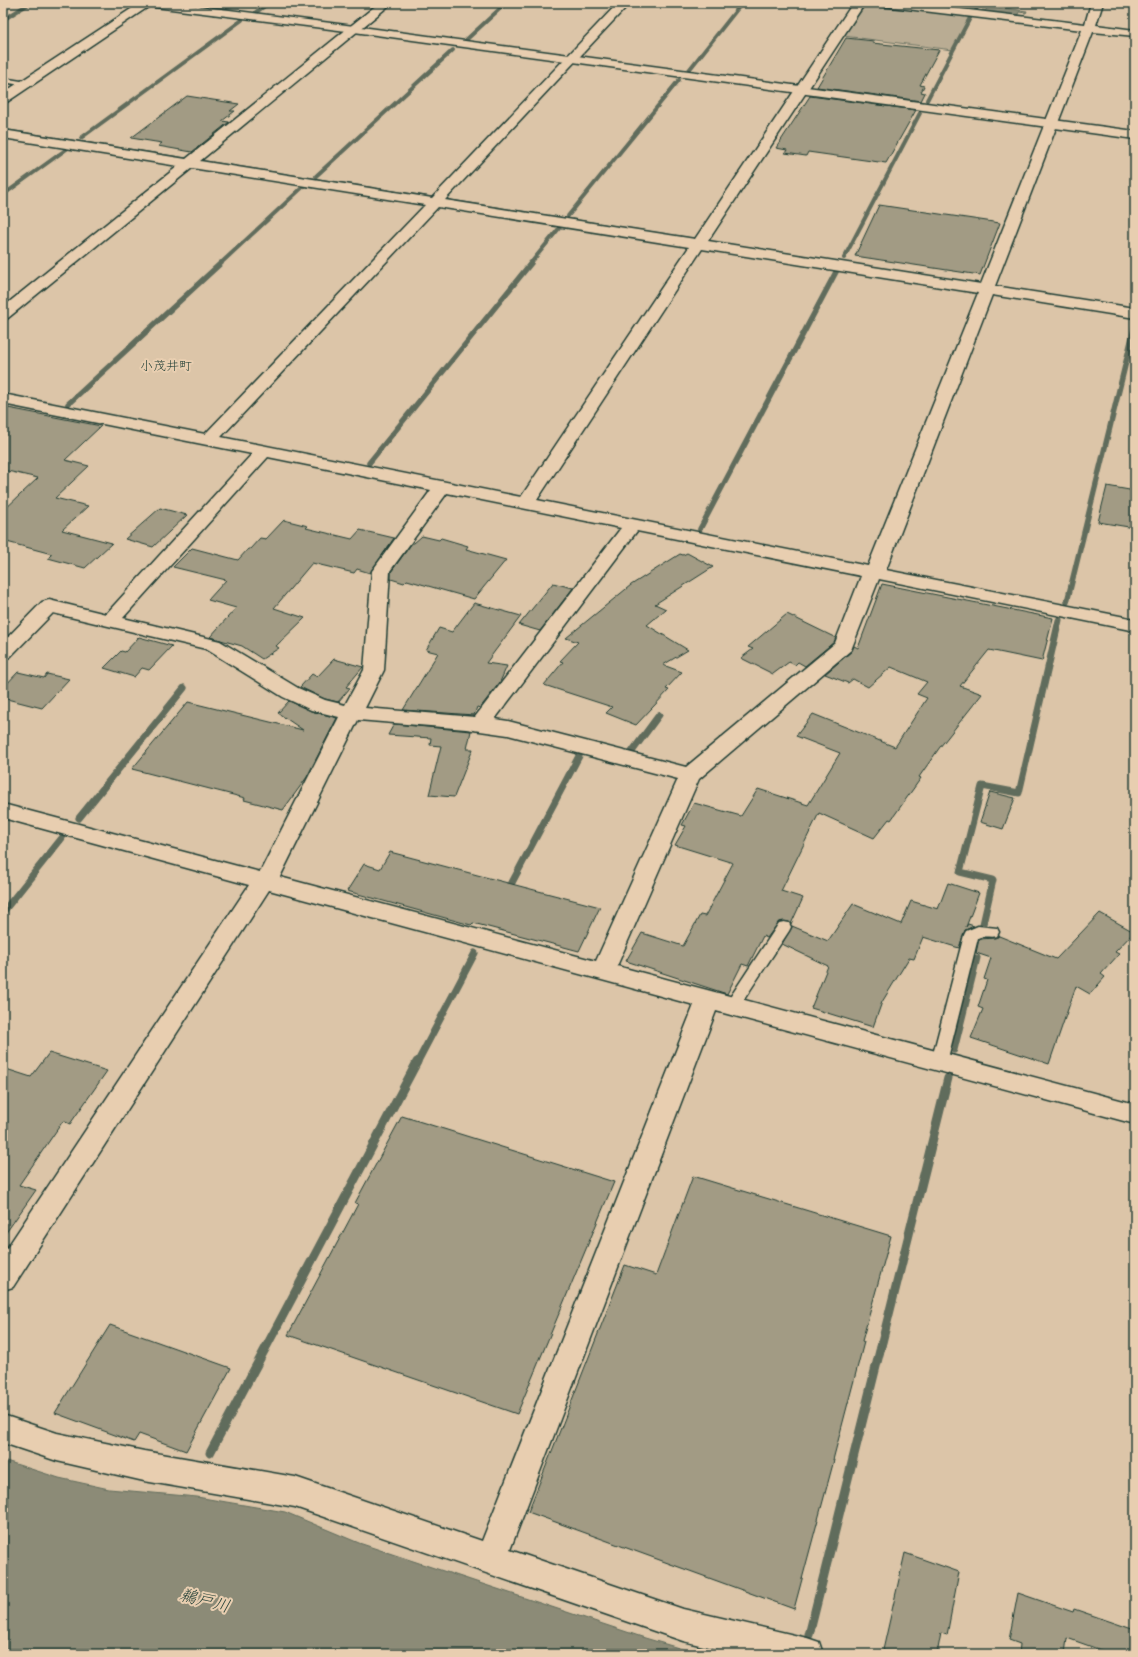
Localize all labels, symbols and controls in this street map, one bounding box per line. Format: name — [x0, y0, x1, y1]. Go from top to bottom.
district label: 小茂井町 — [140, 356, 192, 374]
water label: 鵜戸川 — [178, 1582, 233, 1617]

